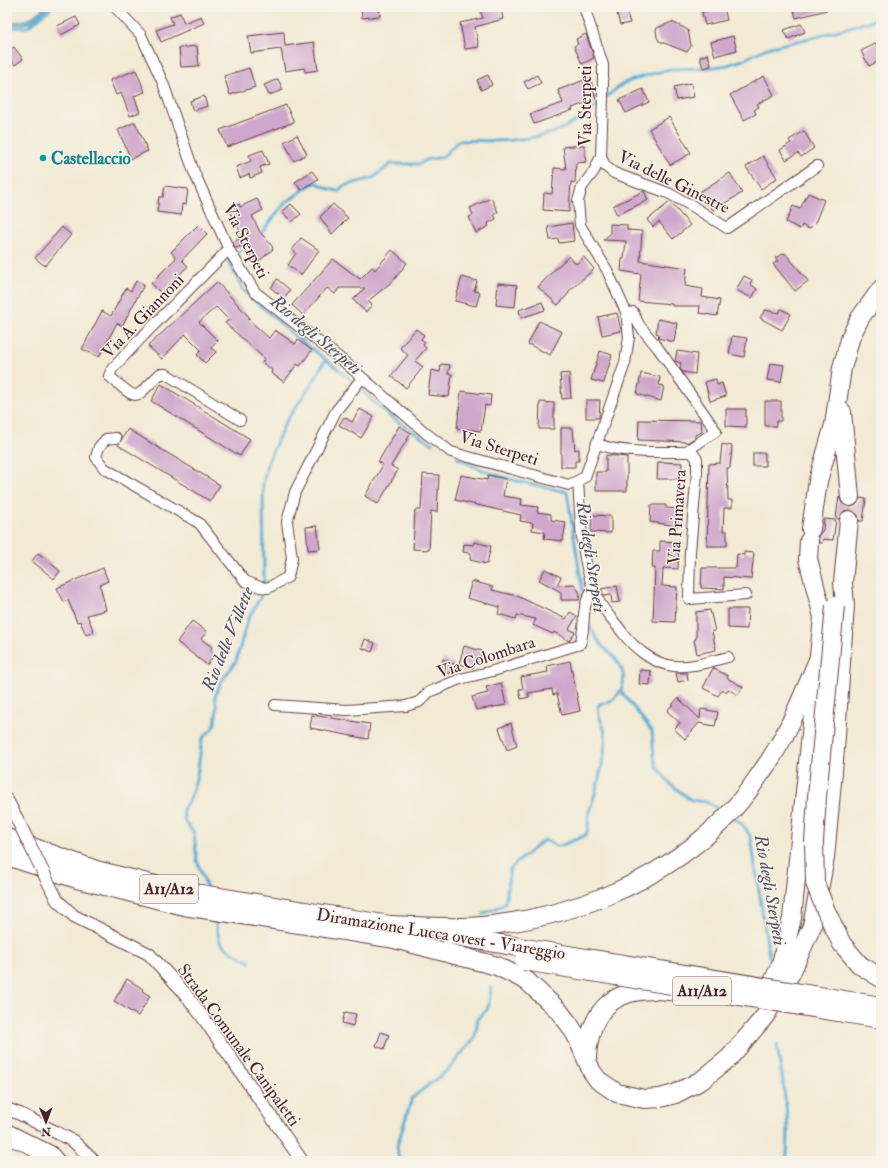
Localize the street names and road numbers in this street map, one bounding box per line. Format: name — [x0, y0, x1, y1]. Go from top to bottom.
street label: Via Sterpeti — [575, 65, 597, 147]
street label: Via delle Ginestre — [615, 146, 733, 218]
street label: Via Sterpeti — [217, 200, 274, 283]
street label: Via A. Giannoni — [97, 269, 189, 363]
street label: Via Sterpeti — [457, 426, 541, 471]
street label: Via Primavera — [663, 468, 691, 565]
street label: Via Colombara — [434, 631, 539, 683]
road number: A11/A12 — [140, 875, 198, 903]
street label: Diramazione Lucca ovest - Viareggio — [315, 904, 567, 964]
street label: Strada Comunale Canipaletti — [172, 960, 305, 1131]
road number: A11/A12 — [673, 977, 731, 1005]

